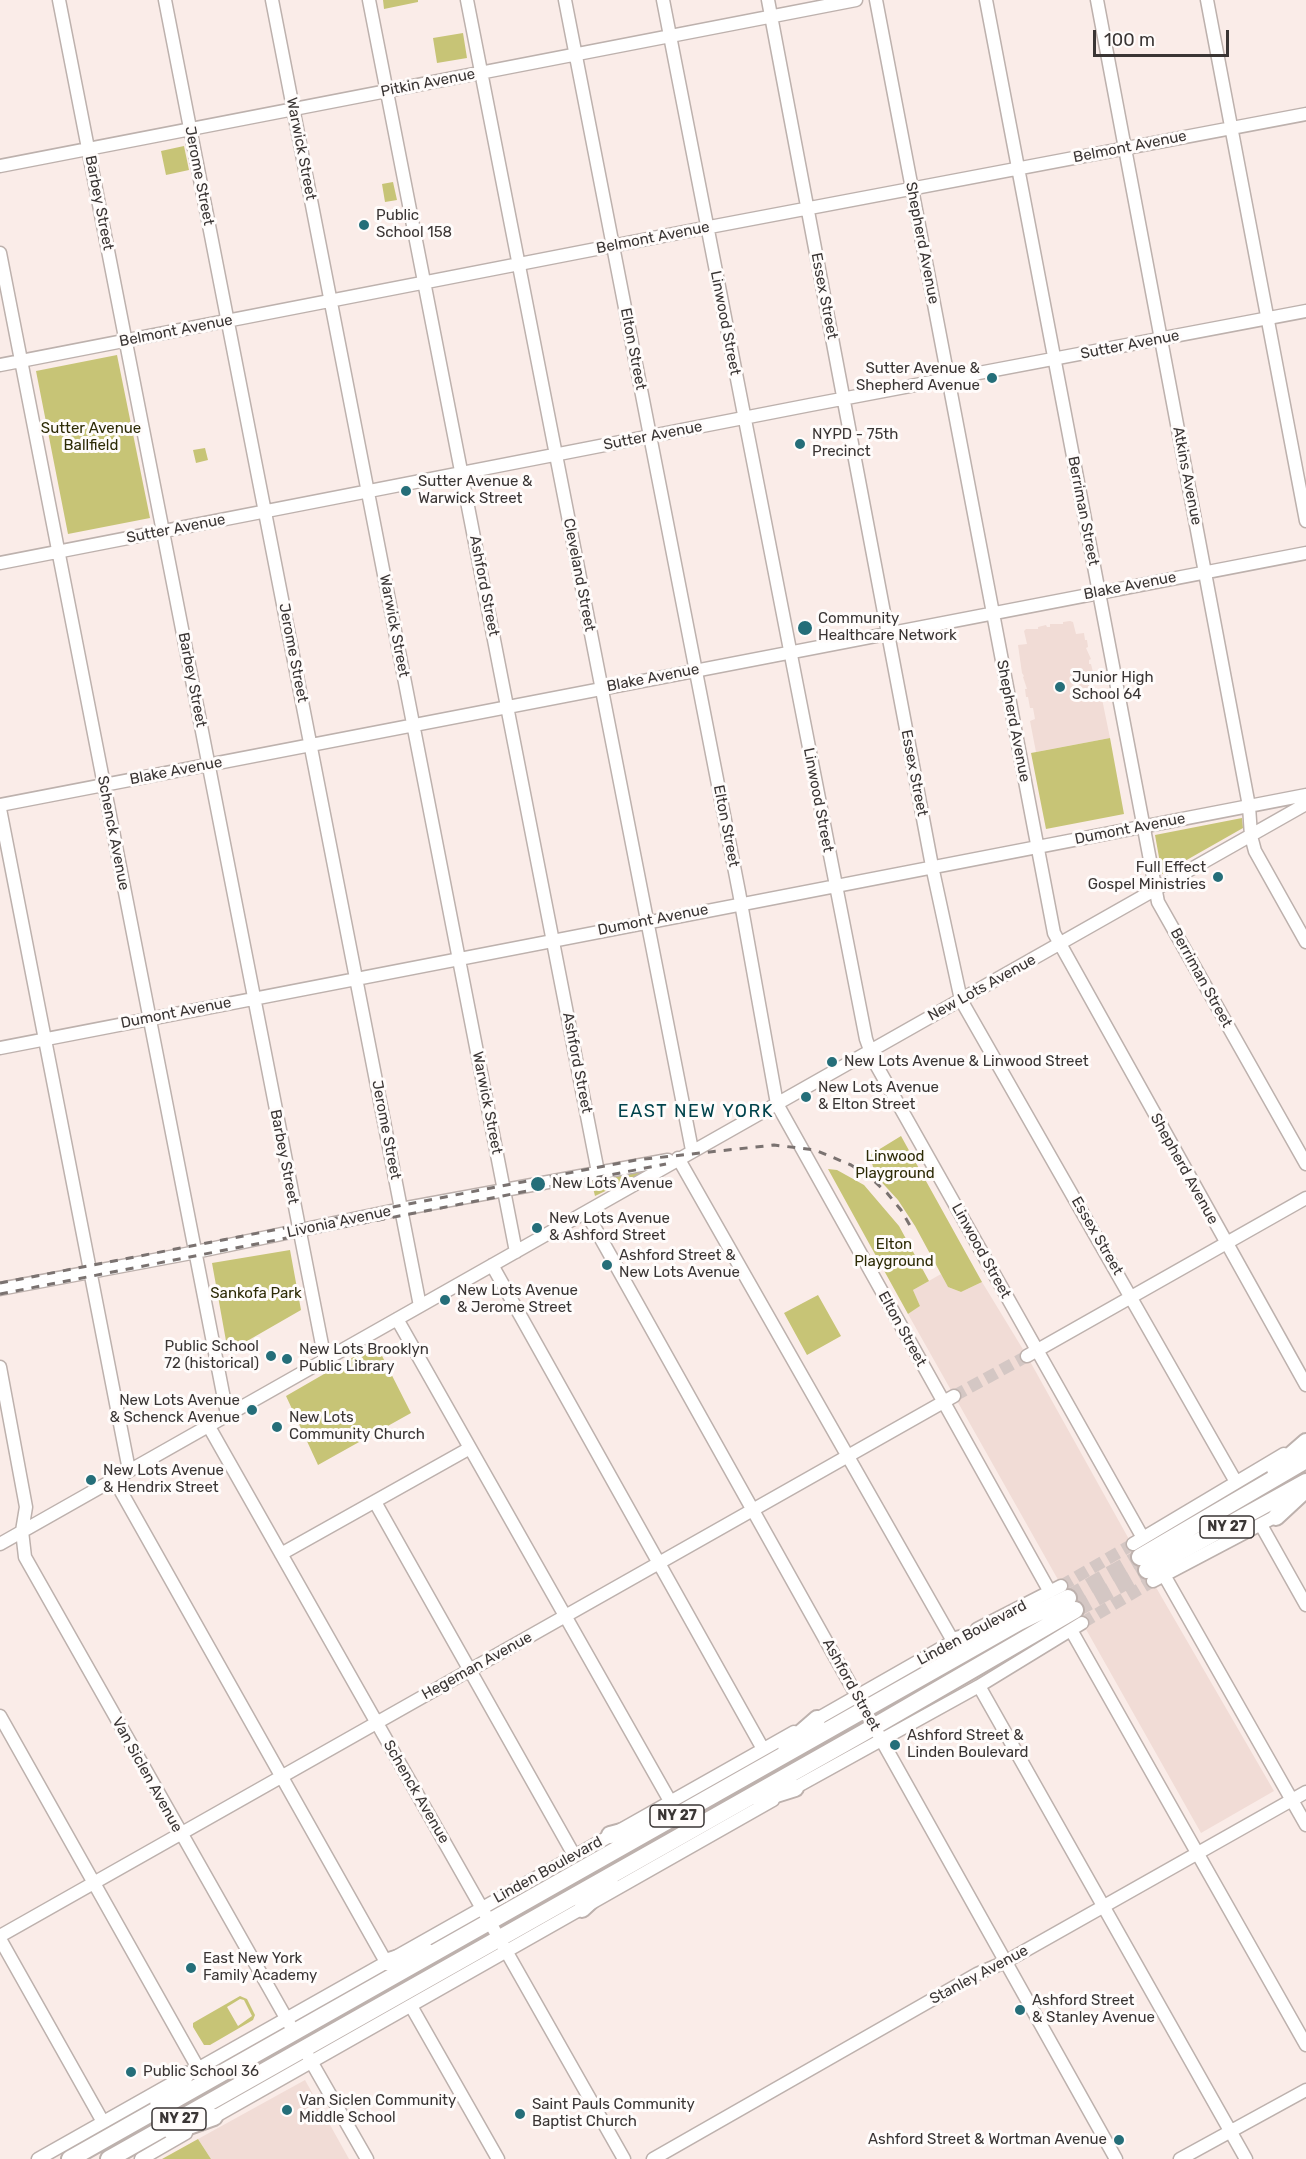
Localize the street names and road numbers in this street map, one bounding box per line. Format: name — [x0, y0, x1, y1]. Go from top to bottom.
street label: Pitkin Avenue — [379, 65, 477, 101]
street label: Warwick Street — [282, 96, 320, 202]
street label: Jerome Street — [181, 125, 217, 227]
street label: Belmont Avenue — [1072, 127, 1188, 167]
street label: Barbey Street — [81, 154, 117, 252]
street label: Shepherd Avenue — [901, 180, 943, 306]
street label: Belmont Avenue — [595, 218, 711, 258]
street label: Essex Street — [807, 251, 841, 341]
street label: Linwood Street — [706, 269, 744, 377]
street label: Elton Street — [616, 306, 650, 392]
street label: Belmont Avenue — [118, 311, 234, 351]
street label: Sutter Avenue — [1079, 327, 1181, 363]
street label: Sutter Avenue — [602, 418, 704, 454]
street label: Atkins Avenue — [1169, 425, 1205, 527]
street label: Berriman Street — [1064, 455, 1102, 567]
street label: Sutter Avenue — [125, 511, 227, 547]
street label: Cleveland Street — [559, 517, 599, 633]
street label: Ashford Street — [465, 534, 503, 638]
street label: Blake Avenue — [1082, 568, 1178, 604]
street label: Warwick Street — [375, 573, 413, 679]
street label: Jerome Street — [275, 602, 311, 704]
street label: Barbey Street — [174, 631, 210, 729]
street label: Shepherd Avenue — [992, 658, 1034, 784]
street label: Blake Avenue — [605, 660, 701, 696]
street label: Essex Street — [897, 728, 931, 818]
street label: Linwood Street — [799, 746, 837, 854]
street label: Blake Avenue — [128, 753, 224, 789]
street label: Schenck Avenue — [93, 774, 133, 892]
street label: Elton Street — [709, 783, 743, 869]
street label: Dumont Avenue — [1073, 809, 1187, 849]
street label: Dumont Avenue — [596, 900, 710, 940]
street label: Berriman Street — [1166, 925, 1236, 1031]
street label: New Lots Avenue — [925, 951, 1039, 1025]
street label: Dumont Avenue — [119, 993, 233, 1033]
street label: Ashford Street — [558, 1011, 596, 1115]
street label: Warwick Street — [468, 1050, 506, 1156]
street label: Jerome Street — [368, 1079, 404, 1181]
street label: Barbey Street — [266, 1108, 302, 1206]
street label: Shepherd Avenue — [1146, 1110, 1222, 1228]
street label: Essex Street — [1067, 1194, 1127, 1278]
street label: Linwood Street — [947, 1200, 1015, 1302]
street label: Livonia Avenue — [285, 1202, 393, 1242]
street label: Elton Street — [874, 1288, 930, 1370]
road number: NY 27 — [1200, 1516, 1254, 1538]
street label: Linden Boulevard — [914, 1597, 1030, 1669]
street label: Hegeman Avenue — [419, 1628, 535, 1704]
street label: Ashford Street — [818, 1636, 884, 1734]
street label: Van Siclen Avenue — [108, 1714, 186, 1836]
street label: Schenck Avenue — [379, 1737, 453, 1847]
road number: NY 27 — [650, 1805, 704, 1827]
street label: Linden Boulevard — [491, 1833, 605, 1907]
street label: Stanley Avenue — [927, 1942, 1031, 2008]
road number: NY 27 — [152, 2108, 206, 2130]

